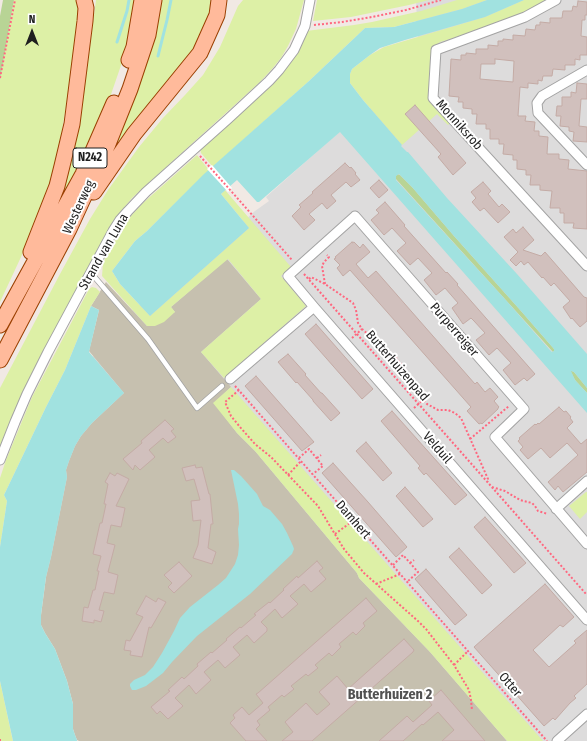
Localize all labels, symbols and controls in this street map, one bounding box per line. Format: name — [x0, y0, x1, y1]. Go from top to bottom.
north arrow — [12, 12, 52, 52]
text: N — [29, 13, 35, 26]
street label: Monniksrob — [432, 97, 486, 153]
road number: N242 — [73, 148, 107, 168]
street label: Westerweg — [60, 178, 98, 236]
street label: Strand van Luna — [76, 211, 132, 293]
street label: Purperreiger — [426, 300, 482, 360]
street label: Butterhuizenpad — [362, 327, 432, 405]
street label: Velduil — [419, 429, 455, 467]
street label: Damhert — [332, 498, 374, 542]
street label: Otter — [495, 670, 525, 700]
district label: Butterhuizen 2 — [348, 687, 432, 703]

